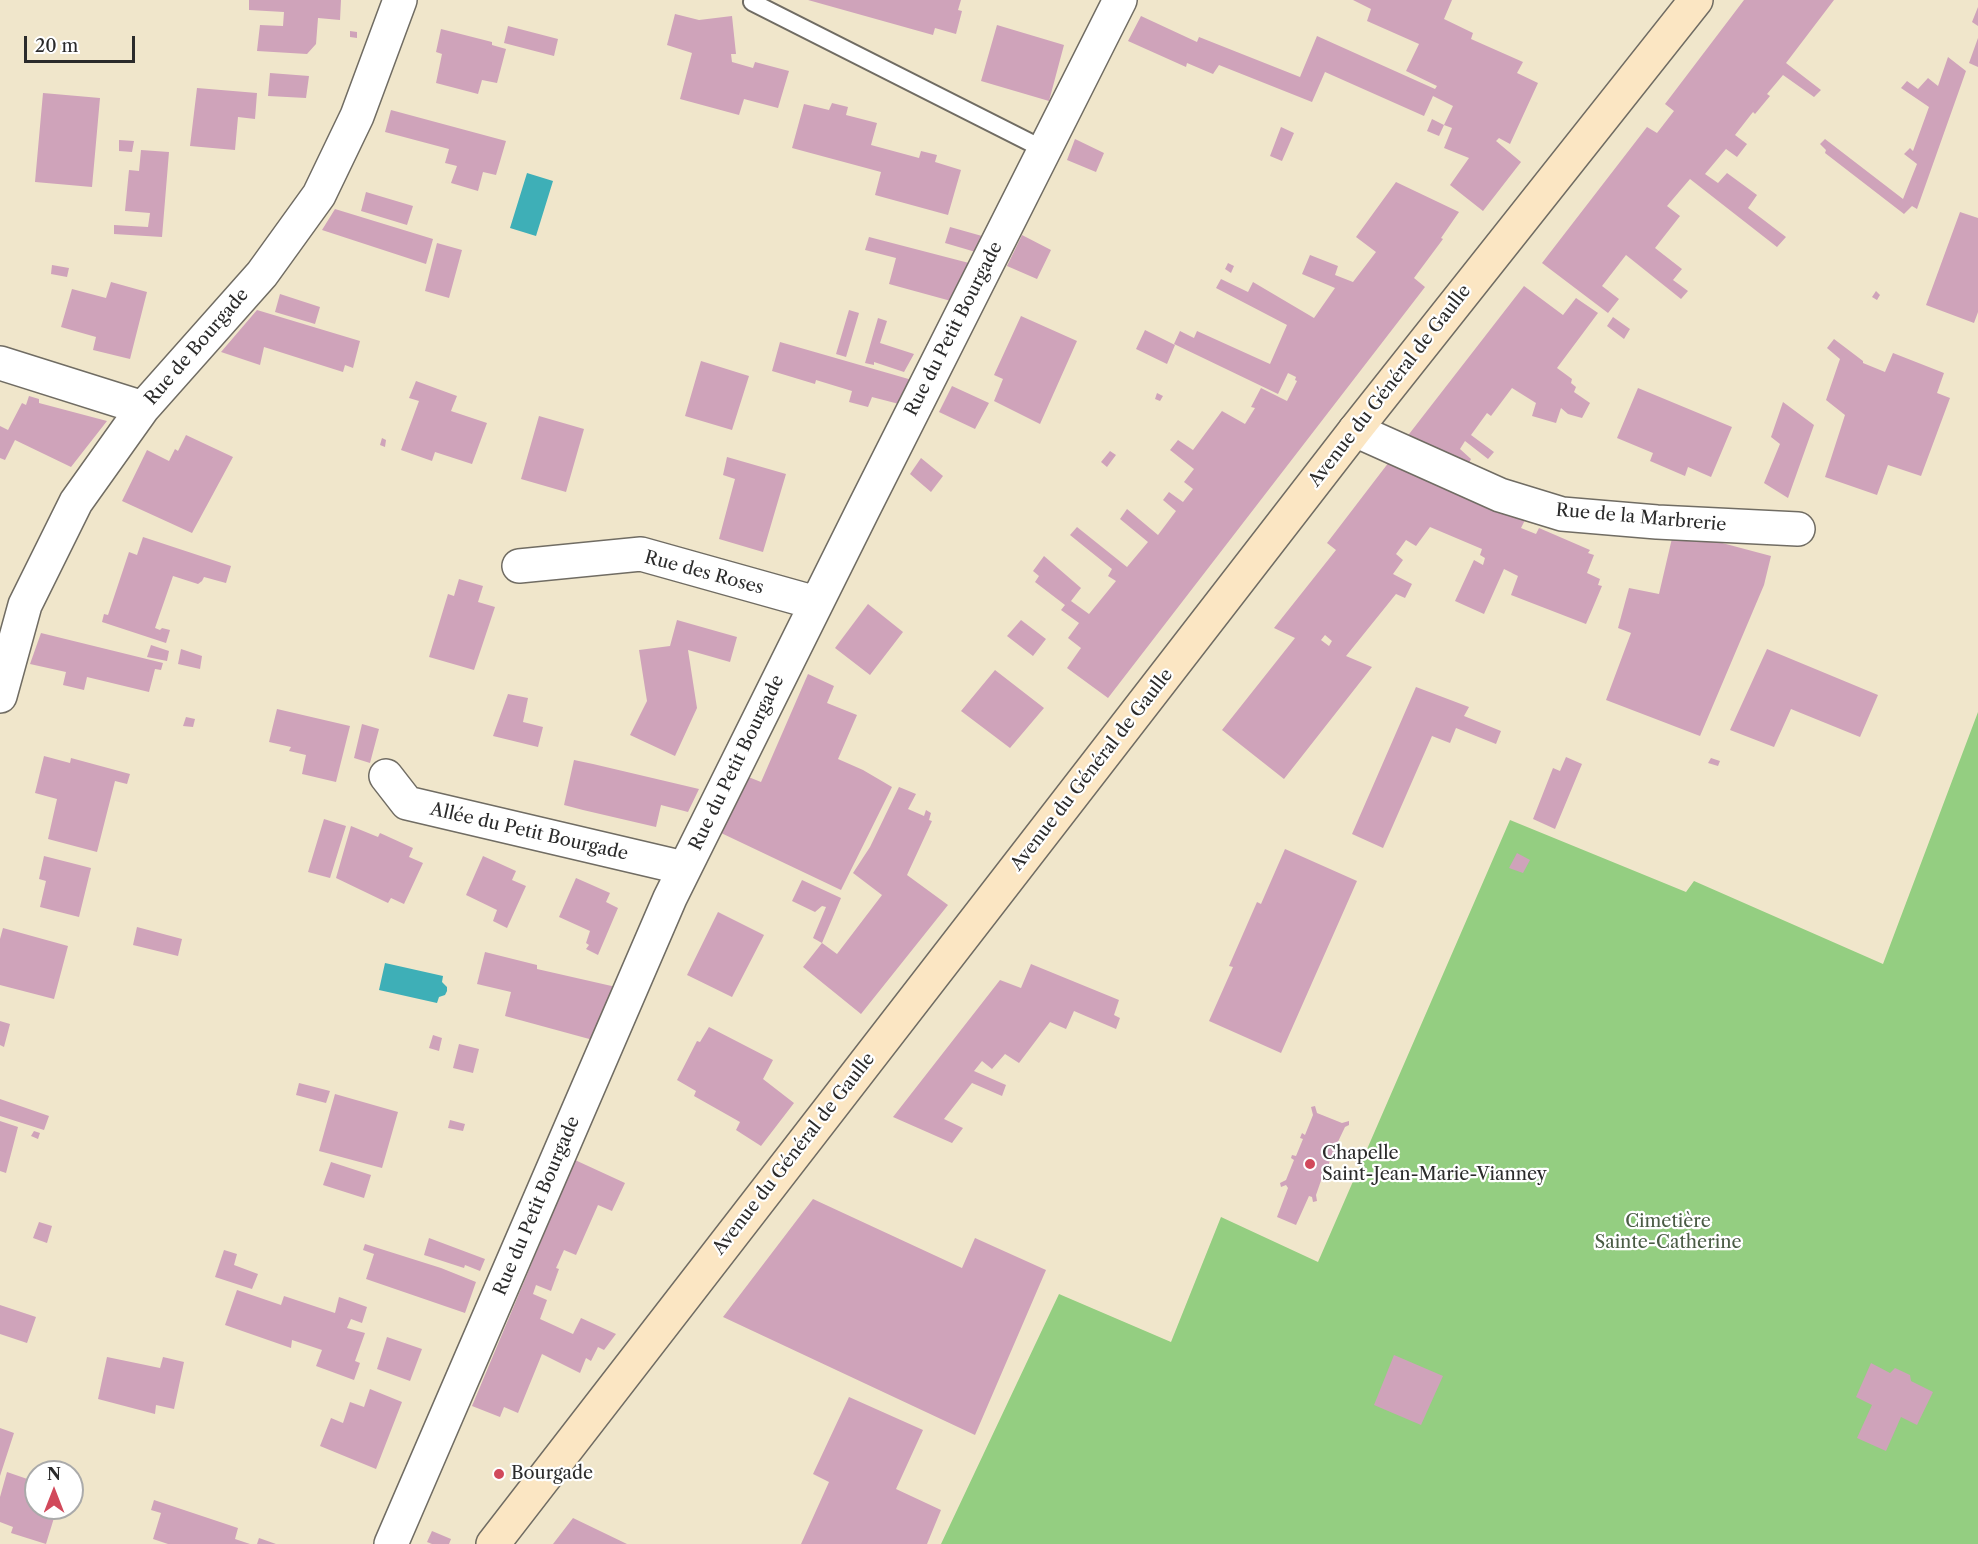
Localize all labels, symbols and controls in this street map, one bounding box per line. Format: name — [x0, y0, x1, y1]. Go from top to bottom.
scale bar — [27, 24, 138, 62]
text: 20 m — [35, 35, 78, 57]
street label: Rue du Petit Bourgade — [901, 238, 1007, 420]
street label: Avenue du Général de Gaulle — [1304, 281, 1476, 491]
street label: Rue de Bourgade — [141, 284, 253, 410]
street label: Rue de la Marbrerie — [1555, 500, 1727, 536]
street label: Rue des Roses — [642, 547, 766, 599]
street label: Avenue du Général de Gaulle — [1006, 665, 1178, 875]
street label: Rue du Petit Bourgade — [685, 672, 789, 854]
street label: Allée du Petit Bourgade — [428, 799, 630, 865]
street label: Avenue du Général de Gaulle — [708, 1049, 880, 1259]
street label: Rue du Petit Bourgade — [489, 1113, 585, 1299]
place label: Chapelle Saint-Jean-Marie-Vianney — [1322, 1143, 1547, 1186]
marker: Chapelle Saint-Jean-Marie-Vianney — [1303, 1157, 1317, 1171]
park label: Cimetière Sainte-Catherine — [1594, 1211, 1742, 1254]
north arrow — [24, 1460, 84, 1520]
place label: Bourgade — [511, 1463, 593, 1485]
text: N — [47, 1464, 61, 1484]
marker: Bourgade — [492, 1467, 506, 1481]

